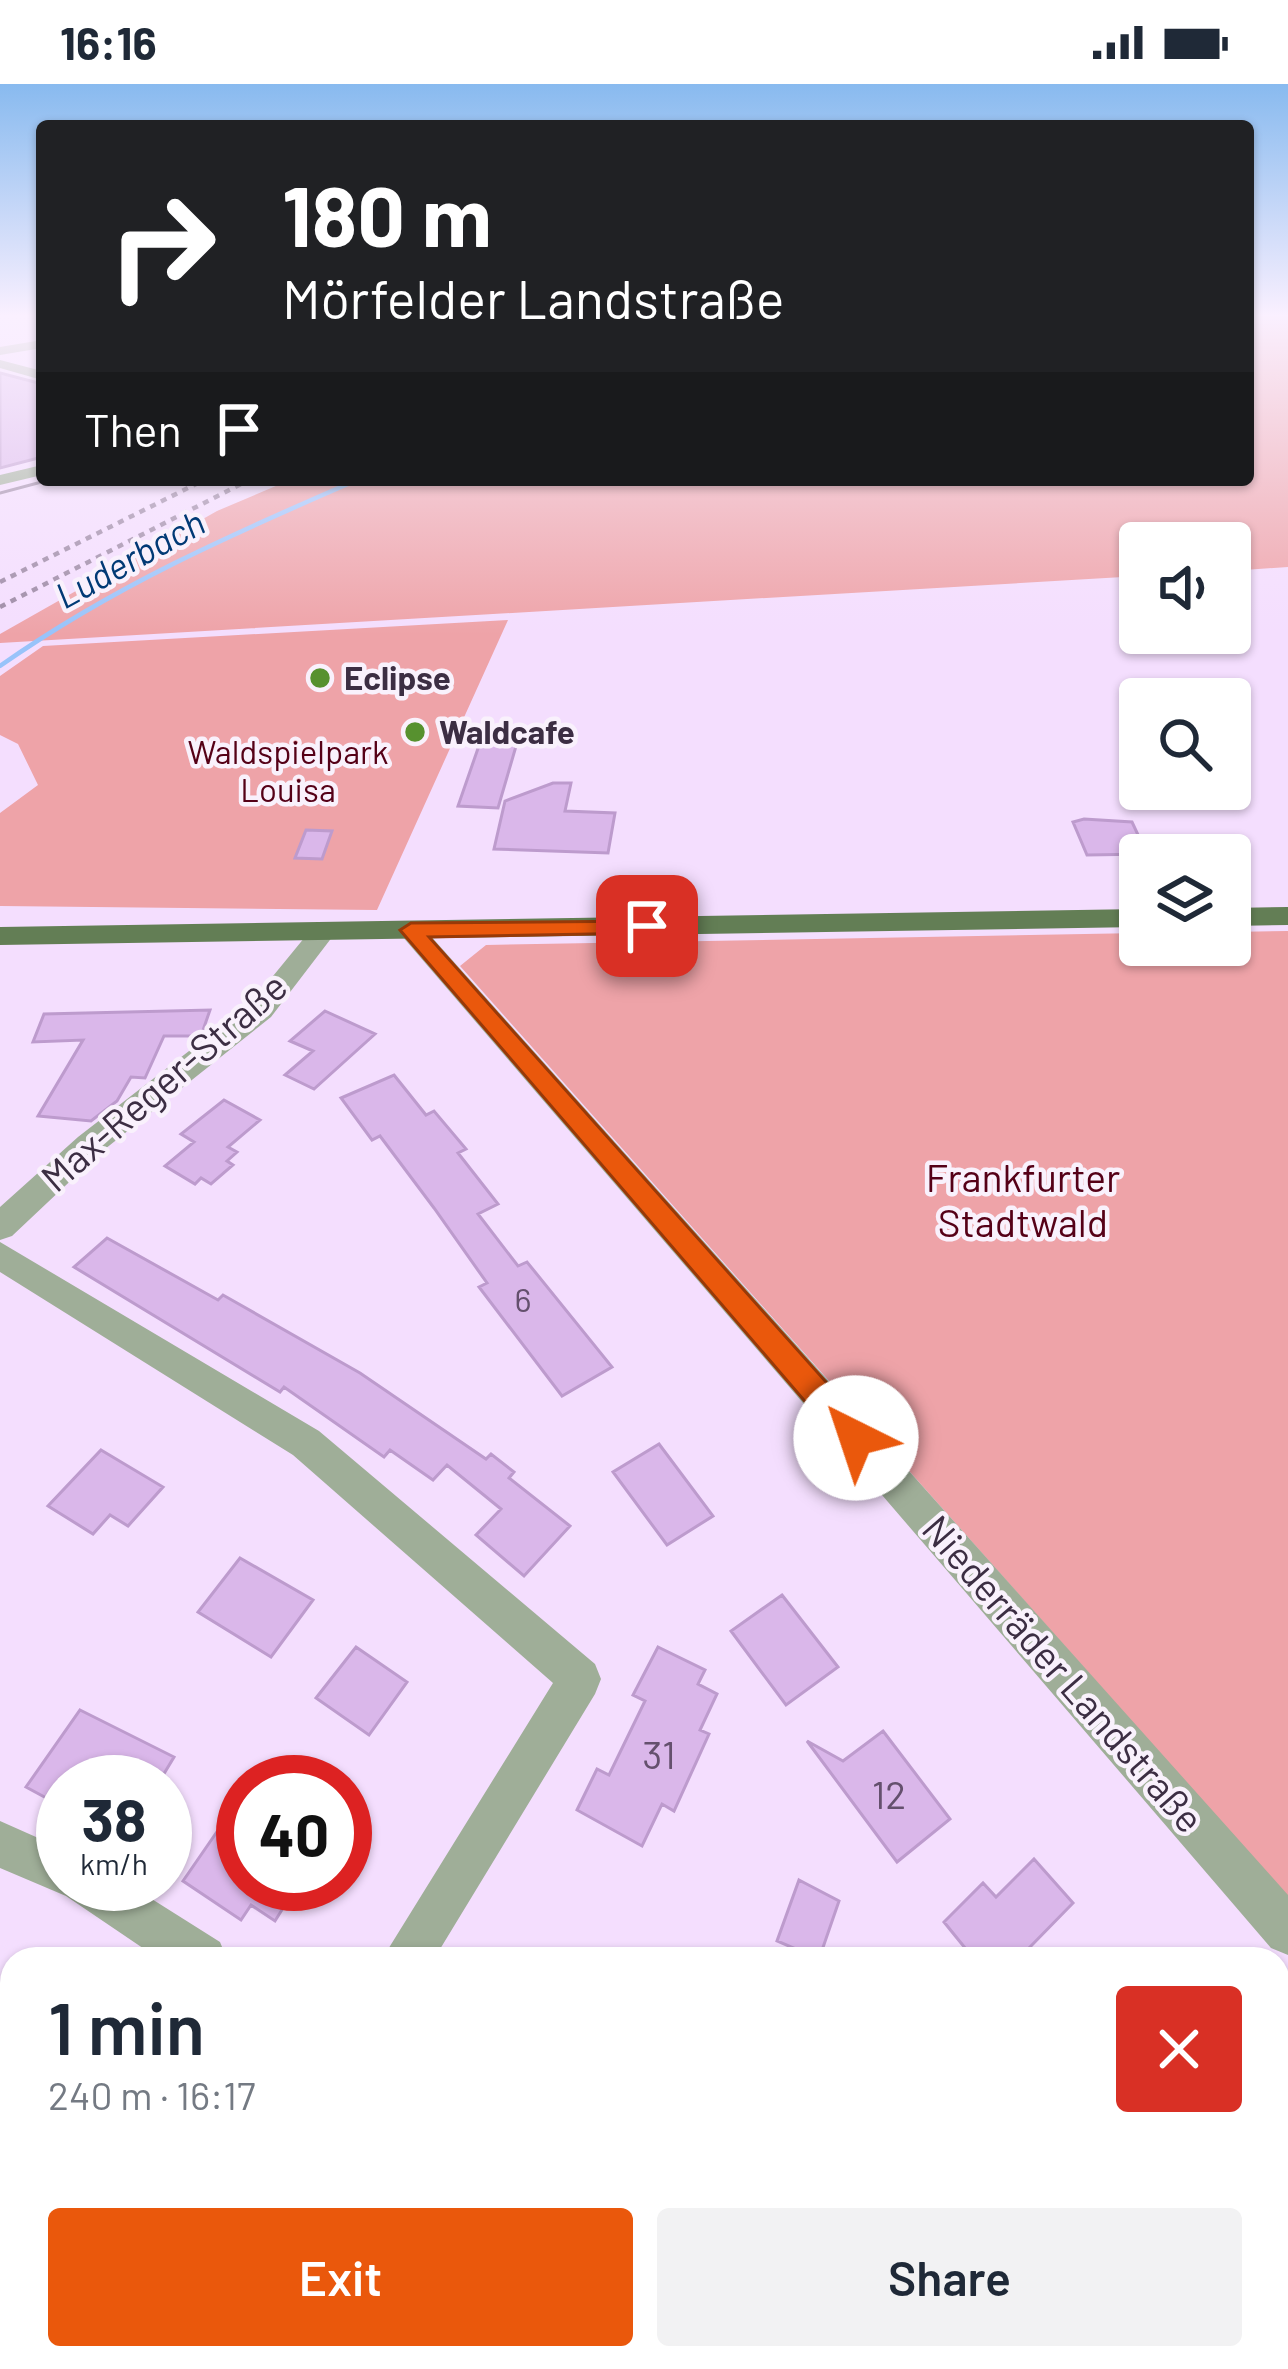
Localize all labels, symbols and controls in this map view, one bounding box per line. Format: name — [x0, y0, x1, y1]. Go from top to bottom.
text: 16:16 — [60, 15, 157, 69]
text: 180 m — [282, 163, 492, 264]
icon: right — [84, 168, 240, 324]
text: Mörfelder Landstraße — [282, 265, 785, 330]
icon: arrive — [206, 396, 272, 462]
text: Then — [84, 402, 182, 456]
water label: Luderbach — [47, 499, 211, 616]
map controls — [1119, 522, 1251, 966]
button: sound — [1119, 522, 1251, 654]
place label: Eclipse — [344, 657, 451, 697]
marker: Eclipse — [307, 665, 333, 691]
button: search — [1119, 678, 1251, 810]
place label: Waldcafe — [439, 711, 575, 751]
marker: Waldcafe — [402, 719, 428, 745]
park label: Waldspielpark Louisa — [187, 731, 389, 809]
button: layers — [1119, 834, 1251, 966]
pin — [596, 875, 698, 977]
icon: arrive — [614, 893, 680, 959]
street label: Max-Reger-Straße — [31, 961, 295, 1200]
park label: Frankfurter Stadtwald — [926, 1153, 1120, 1245]
house number: 6 — [515, 1279, 532, 1319]
position arrow — [793, 1375, 919, 1501]
street label: Niederräder Landstraße — [914, 1505, 1215, 1841]
house number: 31 — [642, 1730, 676, 1777]
speed limit sign: 40 — [216, 1755, 372, 1911]
house number: 12 — [872, 1770, 906, 1817]
text: 38 — [82, 1782, 146, 1854]
text: km/h — [80, 1845, 148, 1881]
text: 1 min — [48, 1983, 205, 2069]
button: close — [1116, 1986, 1242, 2112]
text: 240 m · 16:17 — [48, 2071, 255, 2118]
button: Exit — [48, 2208, 633, 2346]
button: Share — [657, 2208, 1242, 2346]

